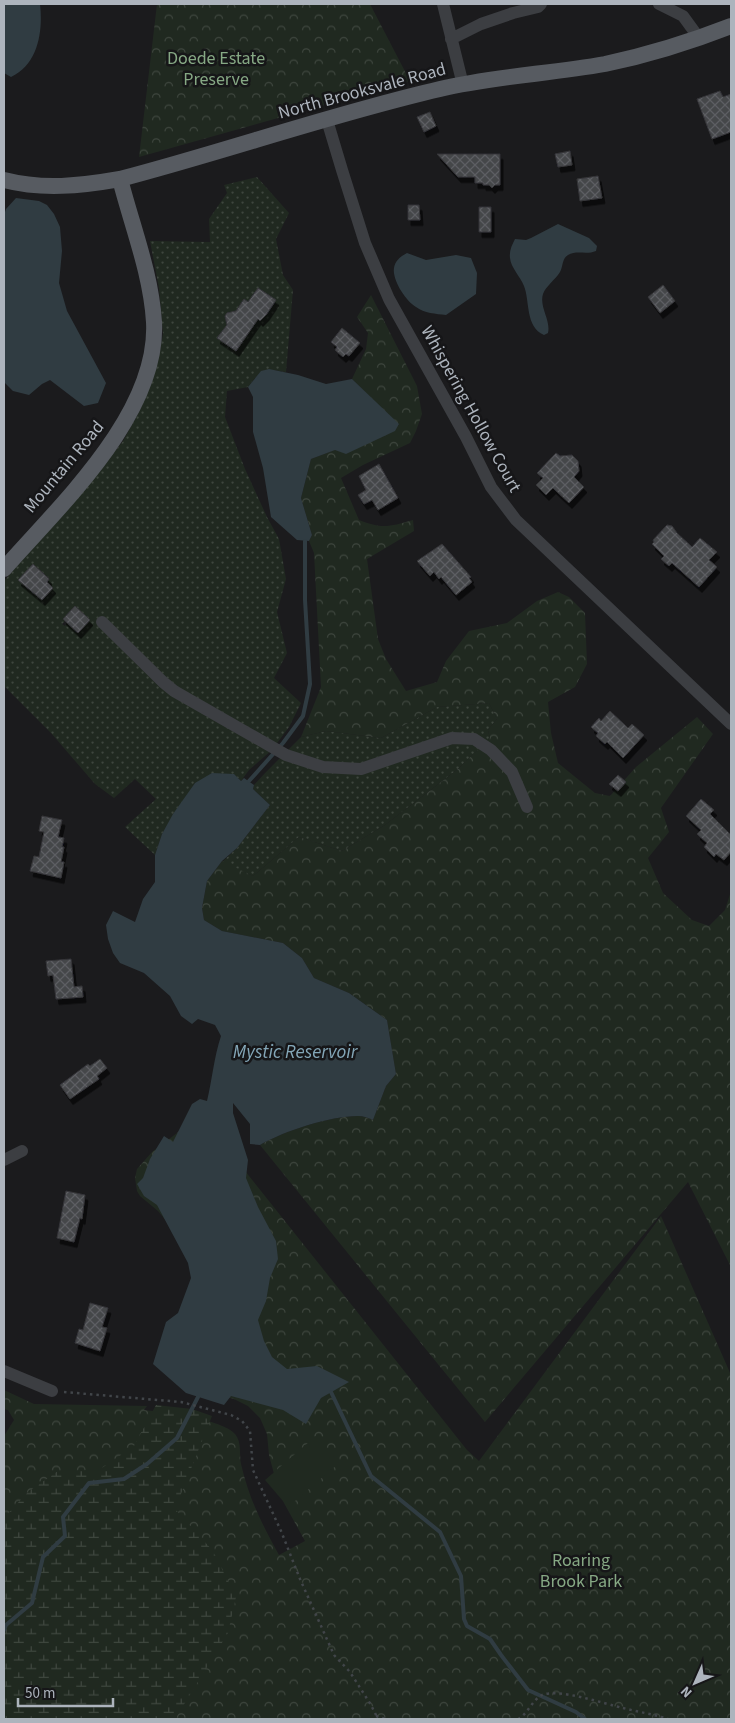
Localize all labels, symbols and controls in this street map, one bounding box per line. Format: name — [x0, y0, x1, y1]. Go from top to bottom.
park label: Doede Estate Preserve — [167, 46, 265, 92]
street label: North Brooksvale Road — [275, 57, 449, 125]
street label: Whispering Hollow Court — [415, 321, 527, 497]
street label: Mountain Road — [18, 415, 110, 519]
water label: Mystic Reservoir — [233, 1039, 359, 1066]
park label: Roaring Brook Park — [540, 1548, 622, 1594]
north arrow — [670, 1658, 720, 1708]
scale bar — [18, 1676, 112, 1708]
text: N — [676, 1681, 697, 1702]
text: 50 m — [25, 1683, 55, 1704]

